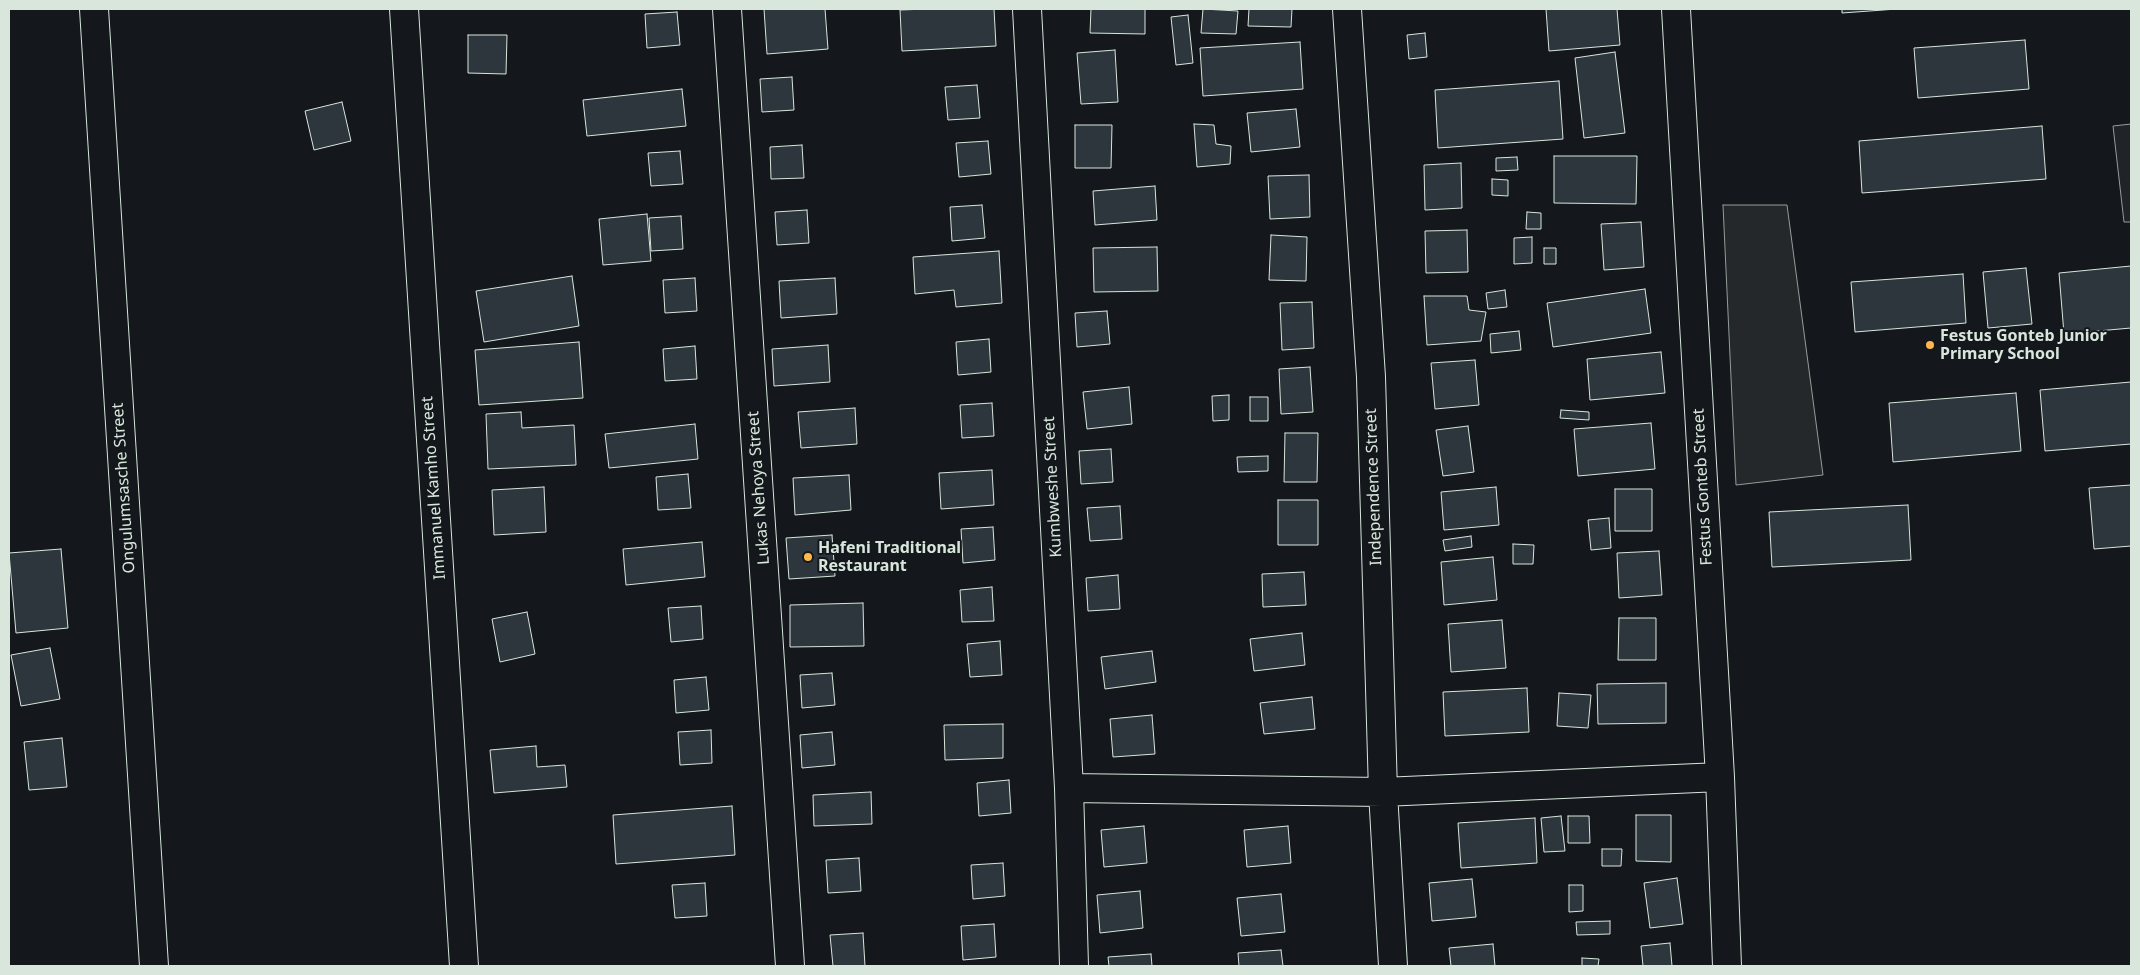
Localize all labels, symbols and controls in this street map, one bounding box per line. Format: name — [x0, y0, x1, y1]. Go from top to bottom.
place label: Festus Gonteb Junior Primary School — [1940, 326, 2107, 364]
marker: Festus Gonteb Junior Primary School — [1924, 339, 1936, 351]
street label: Immanuel Kamho Street — [418, 396, 450, 580]
street label: Ongulumsasche Street — [108, 402, 140, 574]
street label: Independence Street — [1362, 408, 1386, 566]
street label: Festus Gonteb Street — [1689, 408, 1717, 566]
street label: Lukas Nehoya Street — [744, 411, 774, 565]
street label: Kumbweshe Street — [1040, 416, 1066, 558]
place label: Hafeni Traditional Restaurant — [818, 538, 961, 576]
marker: Hafeni Traditional Restaurant — [802, 551, 814, 563]

